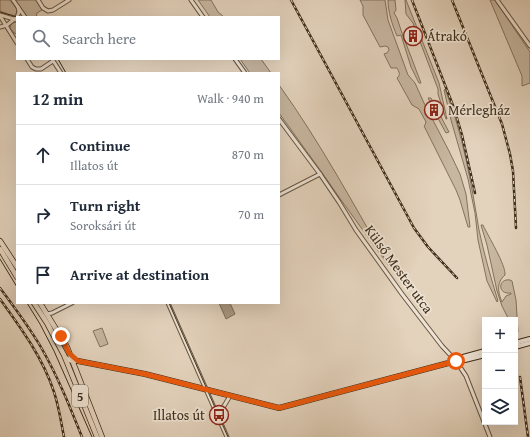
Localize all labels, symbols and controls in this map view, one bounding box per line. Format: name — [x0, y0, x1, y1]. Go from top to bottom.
search box — [16, 16, 280, 60]
building icon: Átrakó — [402, 25, 424, 47]
place label: Átrakó — [427, 26, 467, 46]
icon: search — [30, 27, 52, 49]
text: Search here — [62, 28, 136, 49]
text: 12 min — [32, 86, 83, 111]
text: Walk · 940 m — [197, 89, 264, 108]
building icon: Mérlegház — [423, 99, 445, 121]
place label: Mérlegház — [448, 100, 510, 120]
text: Continue — [70, 135, 131, 156]
icon: ahead — [32, 144, 54, 166]
text: 870 m — [232, 145, 264, 164]
text: Illatos út — [70, 156, 118, 175]
text: Turn right — [70, 195, 141, 216]
icon: right — [32, 204, 54, 226]
text: 70 m — [238, 205, 264, 224]
text: Soroksári út — [70, 216, 136, 235]
street label: Külső Mester utca — [360, 221, 438, 318]
icon: arrive — [32, 264, 54, 286]
text: Arrive at destination — [70, 264, 209, 285]
map controls — [482, 317, 518, 425]
button: + — [482, 317, 518, 353]
route end — [52, 327, 70, 345]
route start — [447, 352, 465, 370]
button: − — [482, 353, 518, 389]
road number: 5 — [72, 385, 88, 407]
button: layers — [482, 389, 518, 425]
bus stop icon: Illatos út — [208, 404, 230, 426]
place label: Illatos út — [153, 405, 205, 425]

